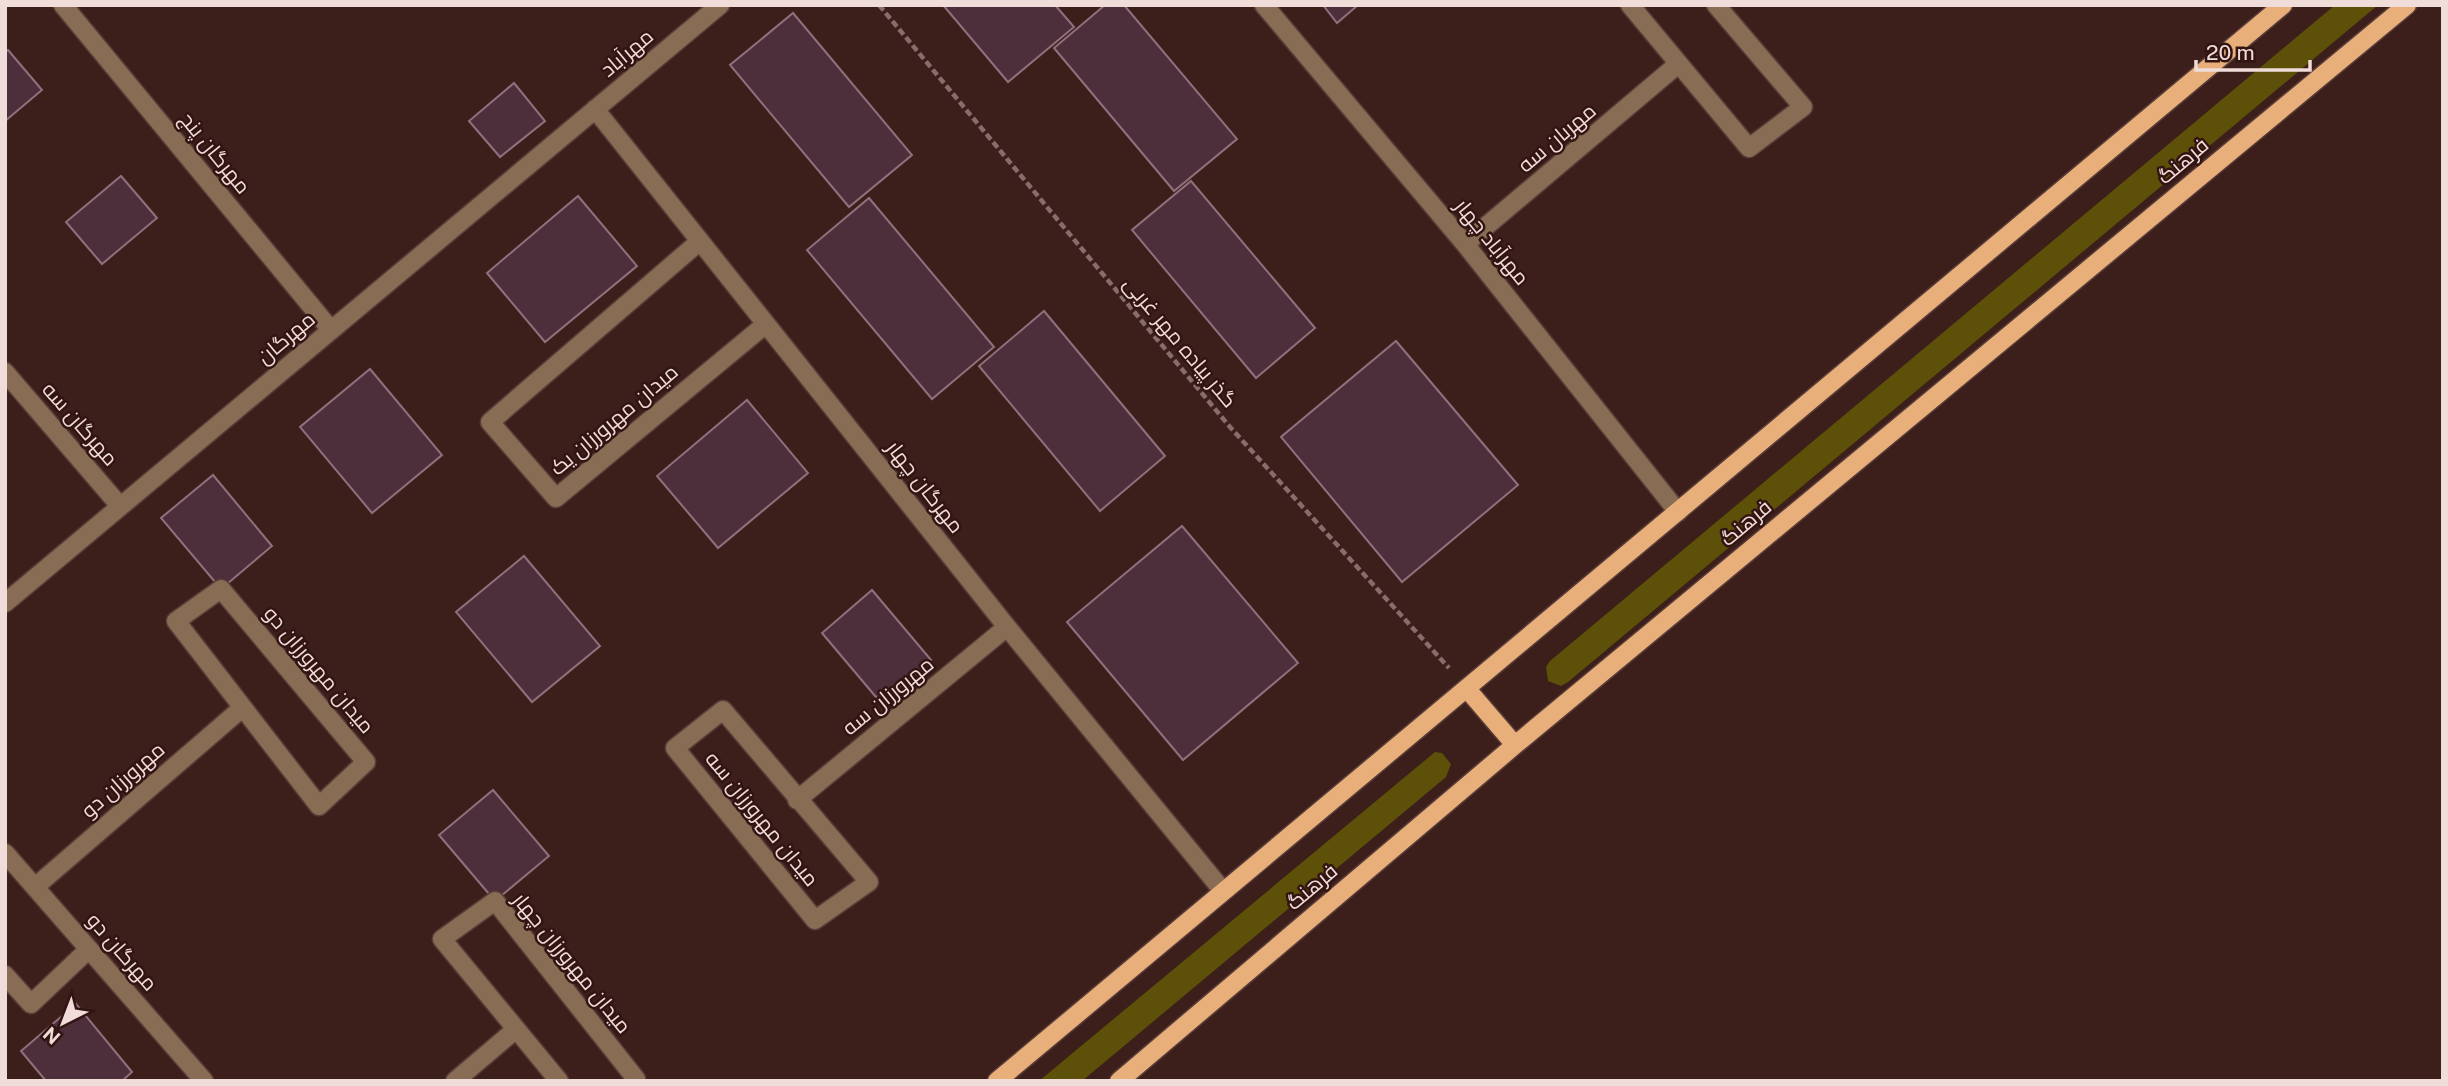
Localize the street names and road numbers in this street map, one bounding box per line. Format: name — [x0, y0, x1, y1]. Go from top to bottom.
street label: مهرآباد — [595, 23, 659, 83]
street label: مهربان سه — [1513, 98, 1601, 178]
street label: مهرگان پنج — [173, 107, 256, 200]
street label: فرهنگ — [2152, 132, 2213, 189]
street label: مهرآباد چهار — [1448, 193, 1535, 291]
street label: گذر پیاده مهر غربی — [1117, 271, 1242, 413]
street label: مهرگان — [252, 306, 320, 370]
street label: میدان مهرورزان یک — [545, 359, 683, 481]
street label: مهرگان سه — [37, 377, 123, 471]
street label: مهرگان چهار — [879, 435, 969, 539]
street label: فرهنگ — [1715, 494, 1776, 551]
street label: میدان مهرورزان دو — [258, 601, 380, 739]
street label: مهرورزان سه — [837, 651, 939, 741]
street label: مهرورزان دو — [76, 737, 170, 823]
street label: میدان مهرورزان سه — [700, 746, 824, 892]
street label: فرهنگ — [1281, 858, 1342, 915]
street label: میدان مهرورزان چهار — [506, 887, 637, 1039]
street label: مهرگان دو — [81, 908, 163, 996]

